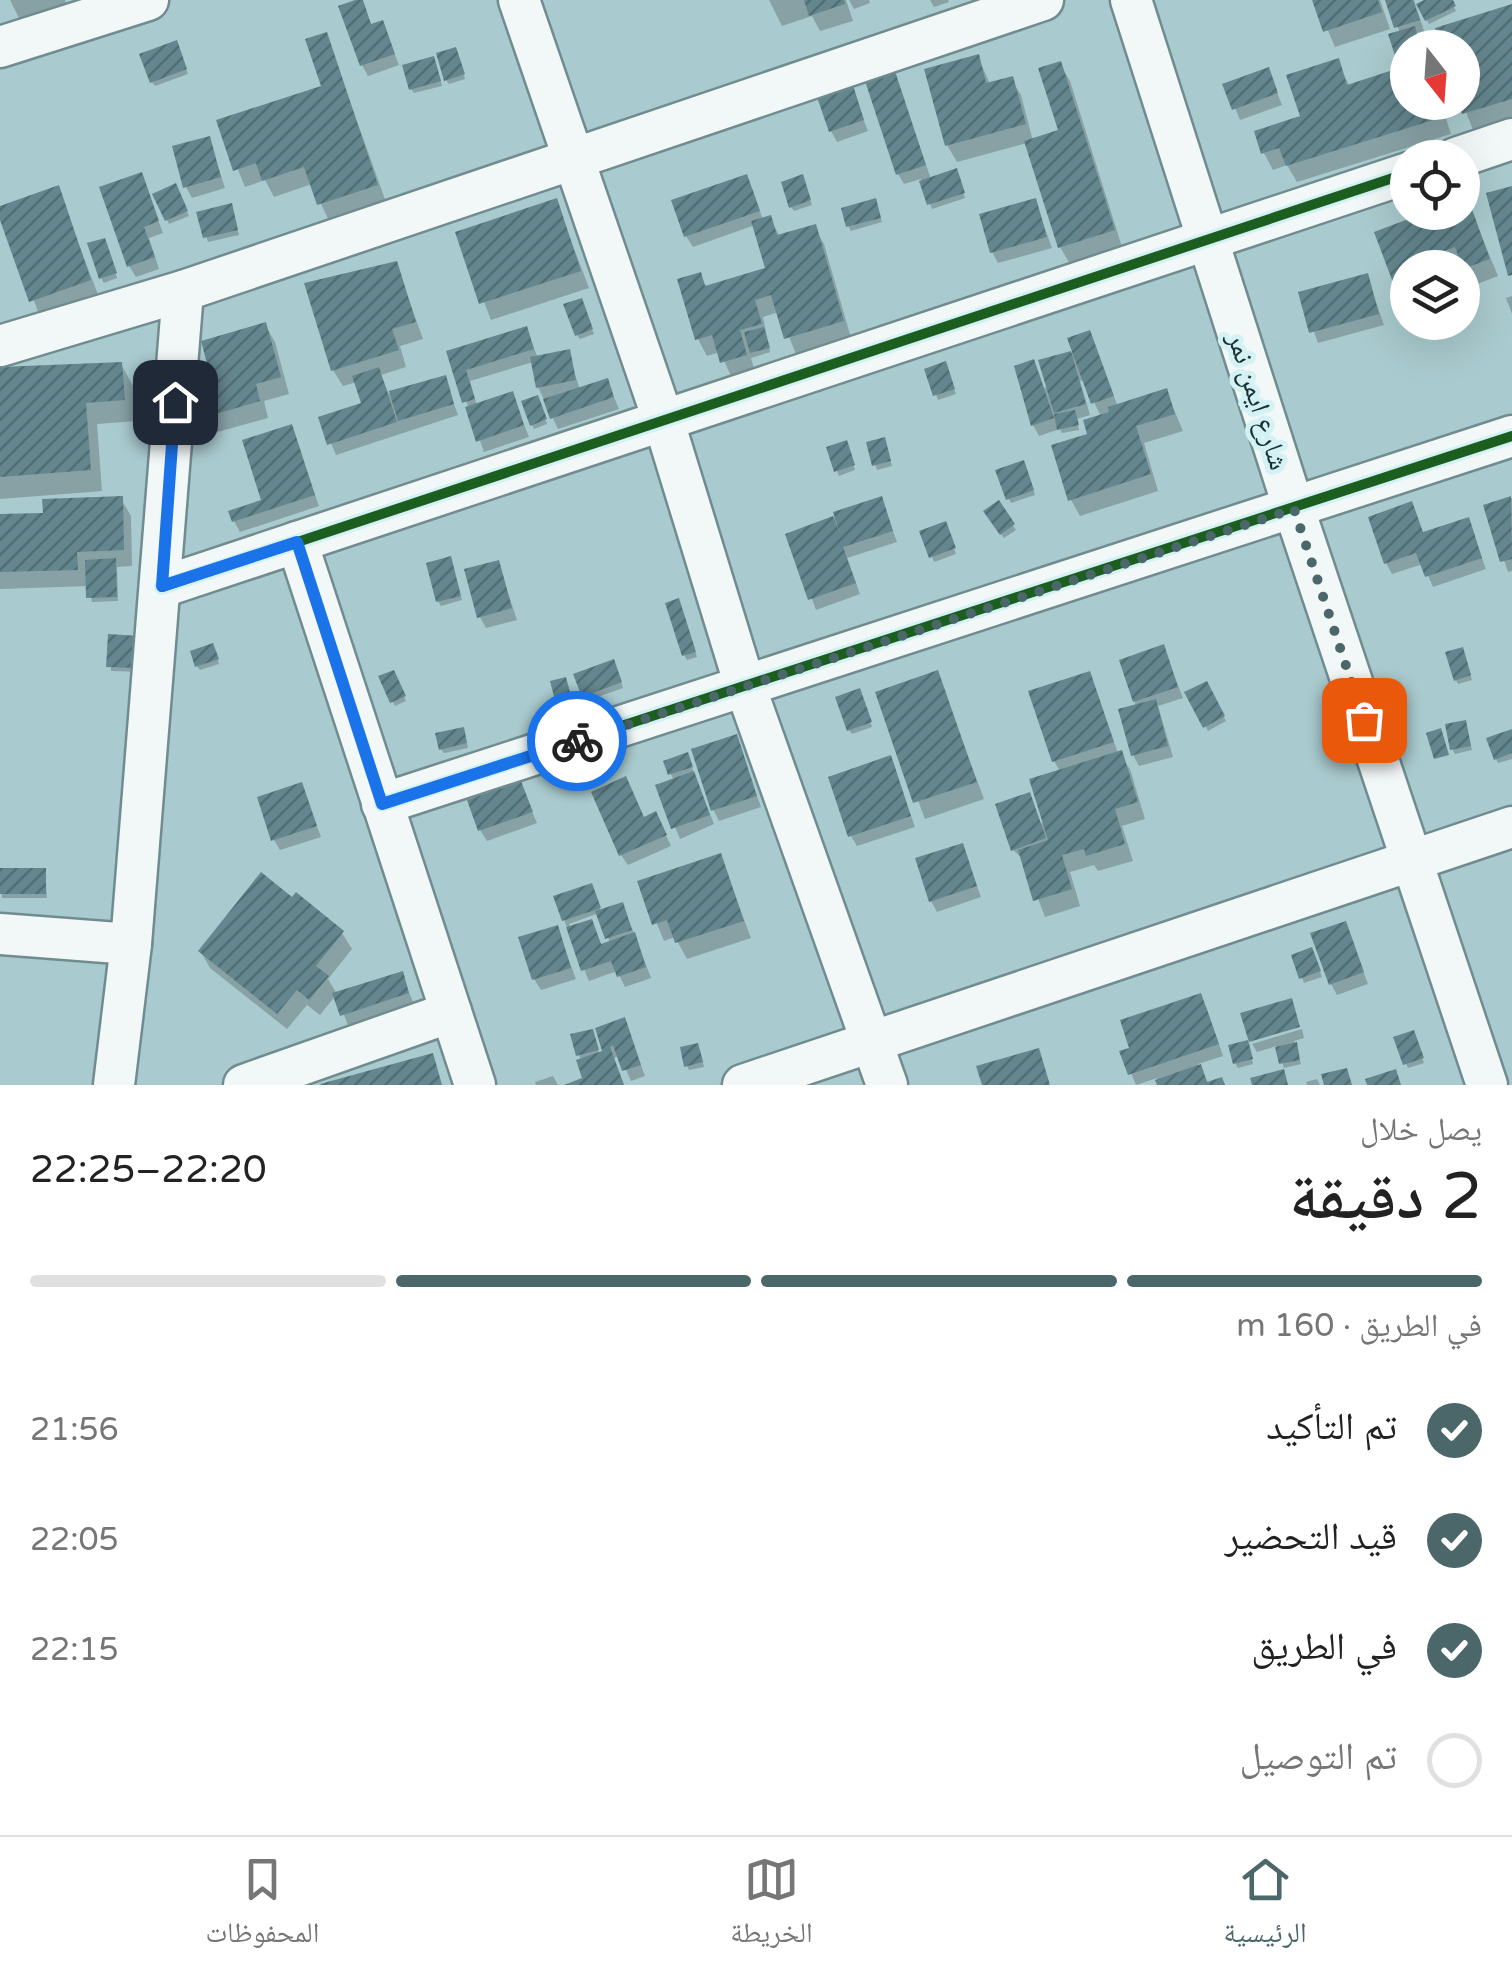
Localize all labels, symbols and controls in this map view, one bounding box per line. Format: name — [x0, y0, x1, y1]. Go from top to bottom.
north arrow — [1390, 30, 1480, 120]
map controls — [1390, 30, 1480, 340]
button: locate — [1390, 140, 1480, 230]
button: layers — [1390, 250, 1480, 340]
street label: شارع ايمن نمر — [1220, 327, 1296, 474]
pin — [133, 360, 218, 445]
icon: home — [148, 375, 203, 430]
pin — [1322, 678, 1407, 763]
courier — [527, 691, 627, 791]
icon: bag — [1337, 693, 1392, 748]
icon: bike — [550, 714, 605, 769]
text: يصل خلال — [1360, 1111, 1482, 1149]
text: 22:20–22:25 — [30, 1147, 267, 1193]
text: 2 دقيقة — [1289, 1158, 1482, 1237]
text: في الطريق · 160 m — [1236, 1307, 1482, 1345]
icon: check — [1427, 1403, 1482, 1458]
text: تم التأكيد — [1266, 1404, 1397, 1450]
text: 21:56 — [30, 1411, 119, 1449]
icon: check — [1427, 1513, 1482, 1568]
text: قيد التحضير — [1225, 1514, 1397, 1560]
text: 22:05 — [30, 1521, 119, 1559]
icon: check — [1427, 1623, 1482, 1678]
text: في الطريق — [1251, 1624, 1397, 1670]
text: 22:15 — [30, 1631, 119, 1669]
text: تم التوصيل — [1239, 1734, 1397, 1780]
tab: المحفوظات — [205, 1852, 319, 1960]
tab: الخريطة — [730, 1852, 813, 1960]
tab: الرئيسية — [1224, 1852, 1307, 1960]

